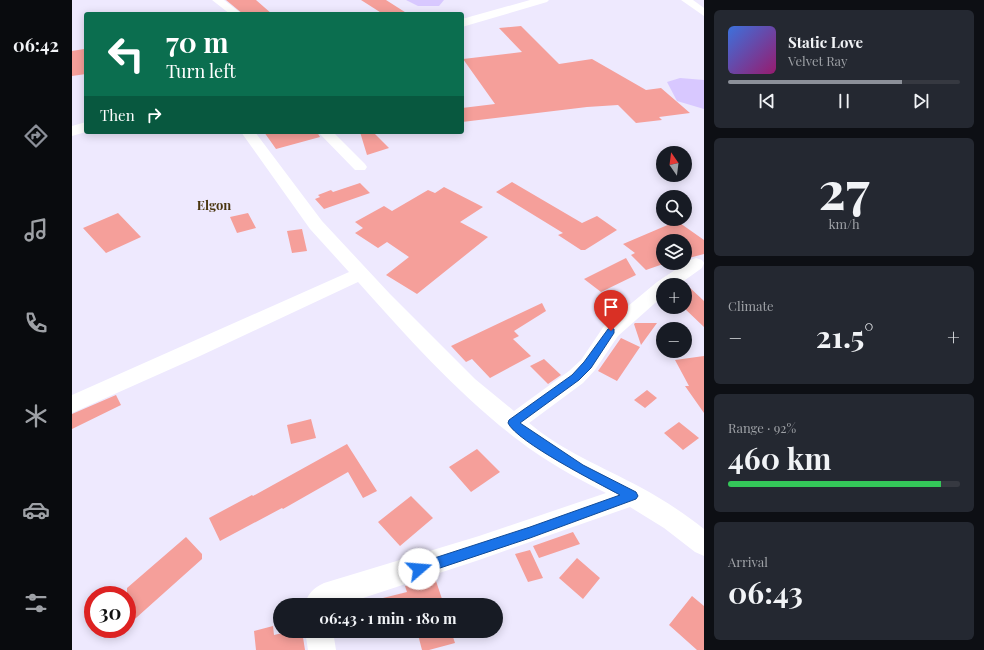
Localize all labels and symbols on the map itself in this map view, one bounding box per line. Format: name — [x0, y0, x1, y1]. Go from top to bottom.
north arrow — [656, 146, 692, 182]
district label: Elgon — [197, 196, 231, 213]
pin — [594, 290, 628, 331]
position arrow — [398, 548, 440, 590]
speed limit sign: 30 — [84, 586, 136, 638]

